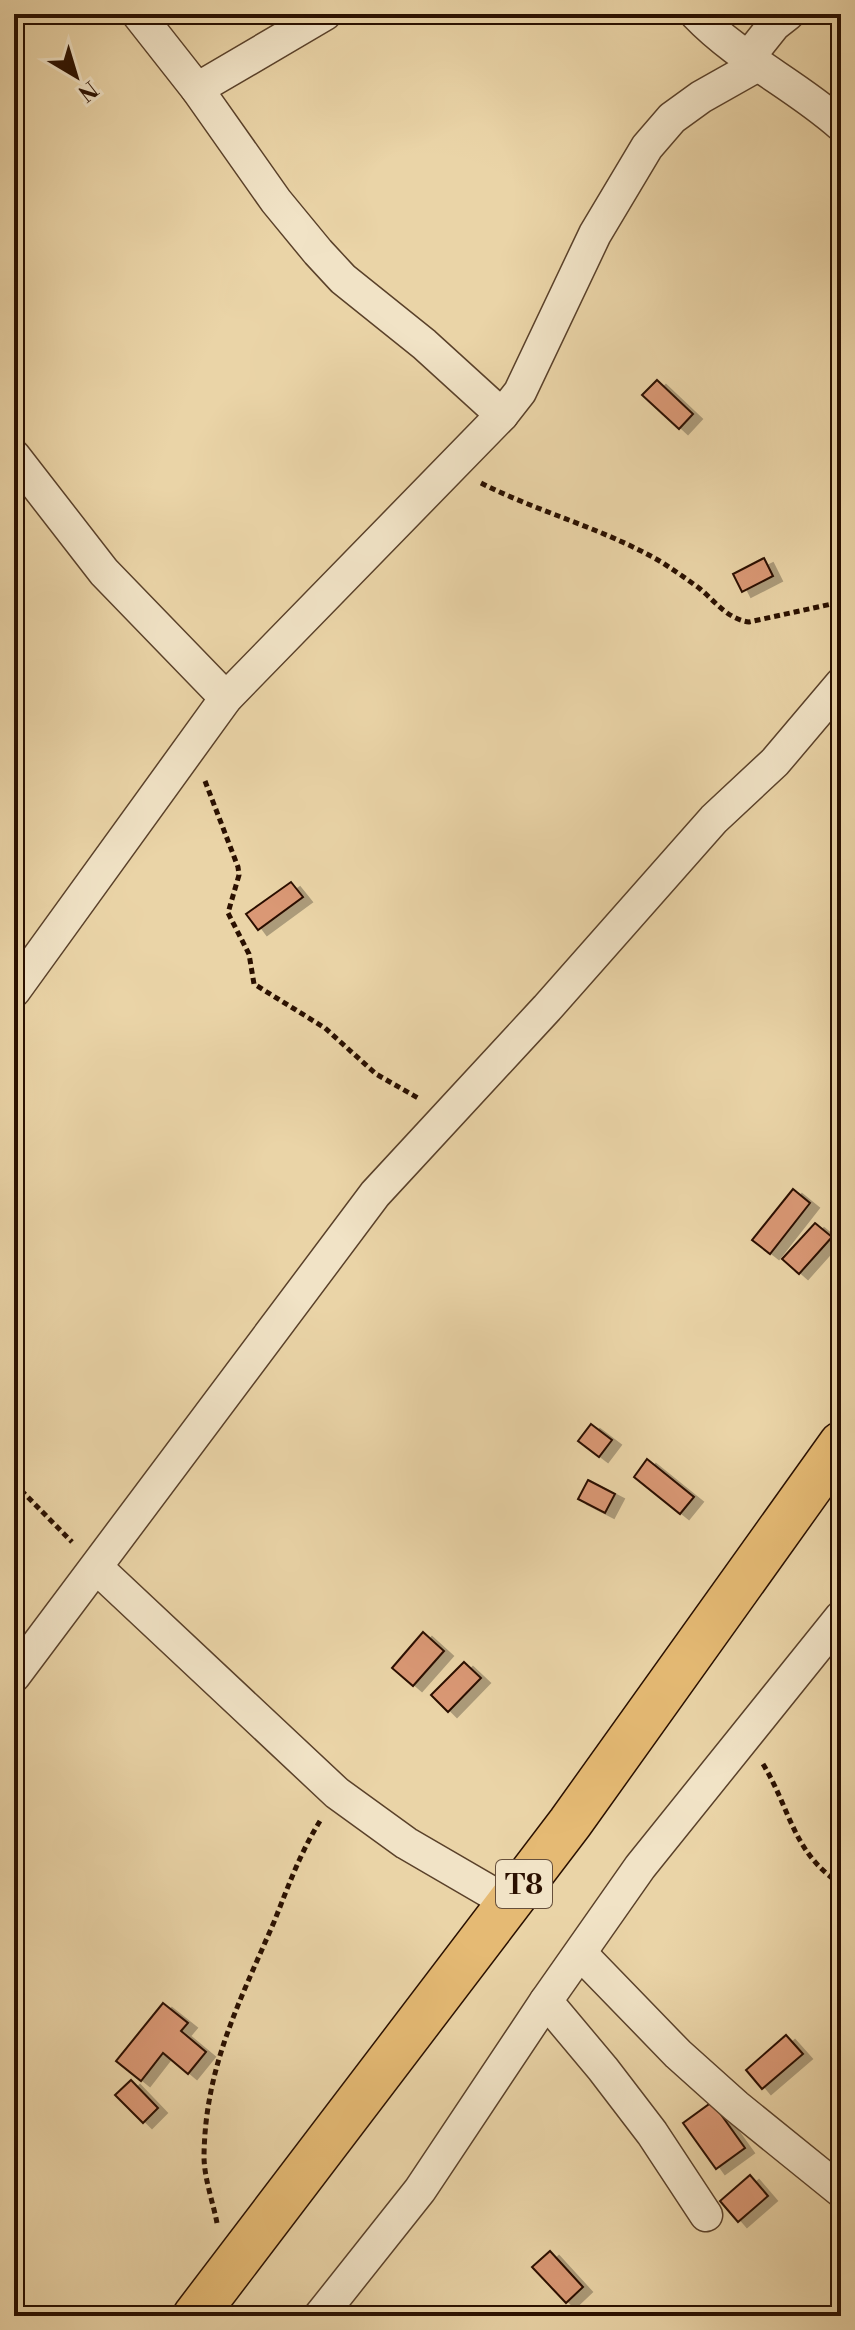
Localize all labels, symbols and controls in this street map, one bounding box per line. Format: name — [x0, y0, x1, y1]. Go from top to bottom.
north arrow — [36, 36, 116, 116]
text: N — [72, 75, 103, 107]
road number: T8 — [496, 1860, 552, 1908]

